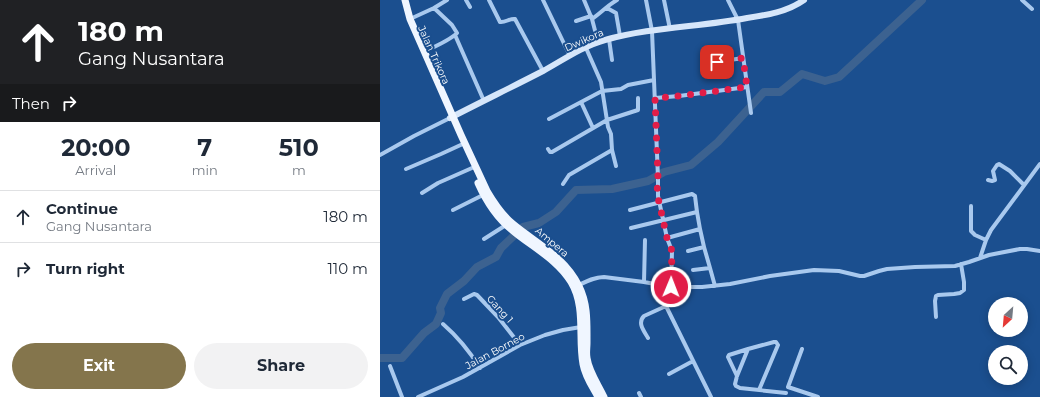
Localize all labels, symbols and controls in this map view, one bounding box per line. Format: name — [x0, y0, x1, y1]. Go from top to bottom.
text: 180 m — [78, 14, 164, 48]
icon: ahead — [12, 16, 64, 68]
street label: Jalan Trikora — [415, 23, 453, 86]
street label: Dwikora — [562, 26, 606, 54]
pin — [700, 45, 734, 79]
text: Gang Nusantara — [78, 48, 225, 70]
icon: arrive — [706, 51, 728, 73]
icon: right — [58, 92, 80, 114]
text: Then — [12, 94, 50, 113]
text: 20:00 — [61, 133, 130, 162]
text: 7 — [197, 133, 212, 162]
text: 510 — [279, 133, 319, 162]
text: Arrival — [75, 162, 116, 178]
text: min — [192, 162, 218, 178]
text: m — [292, 162, 306, 178]
text: Continue — [46, 199, 118, 218]
icon: ahead — [12, 206, 34, 228]
text: 180 m — [323, 207, 368, 226]
text: Gang Nusantara — [46, 218, 152, 234]
street label: Ampera — [532, 224, 572, 260]
icon: right — [12, 258, 34, 280]
text: Turn right — [46, 259, 125, 278]
text: 110 m — [327, 259, 368, 278]
position arrow — [650, 266, 692, 308]
street label: Gang 1 — [484, 292, 516, 326]
north arrow — [988, 297, 1028, 337]
map controls — [988, 297, 1028, 385]
street label: Jalan Borneo — [462, 330, 527, 373]
button: Exit — [12, 343, 186, 389]
button: Share — [194, 343, 368, 389]
button: search — [988, 345, 1028, 385]

